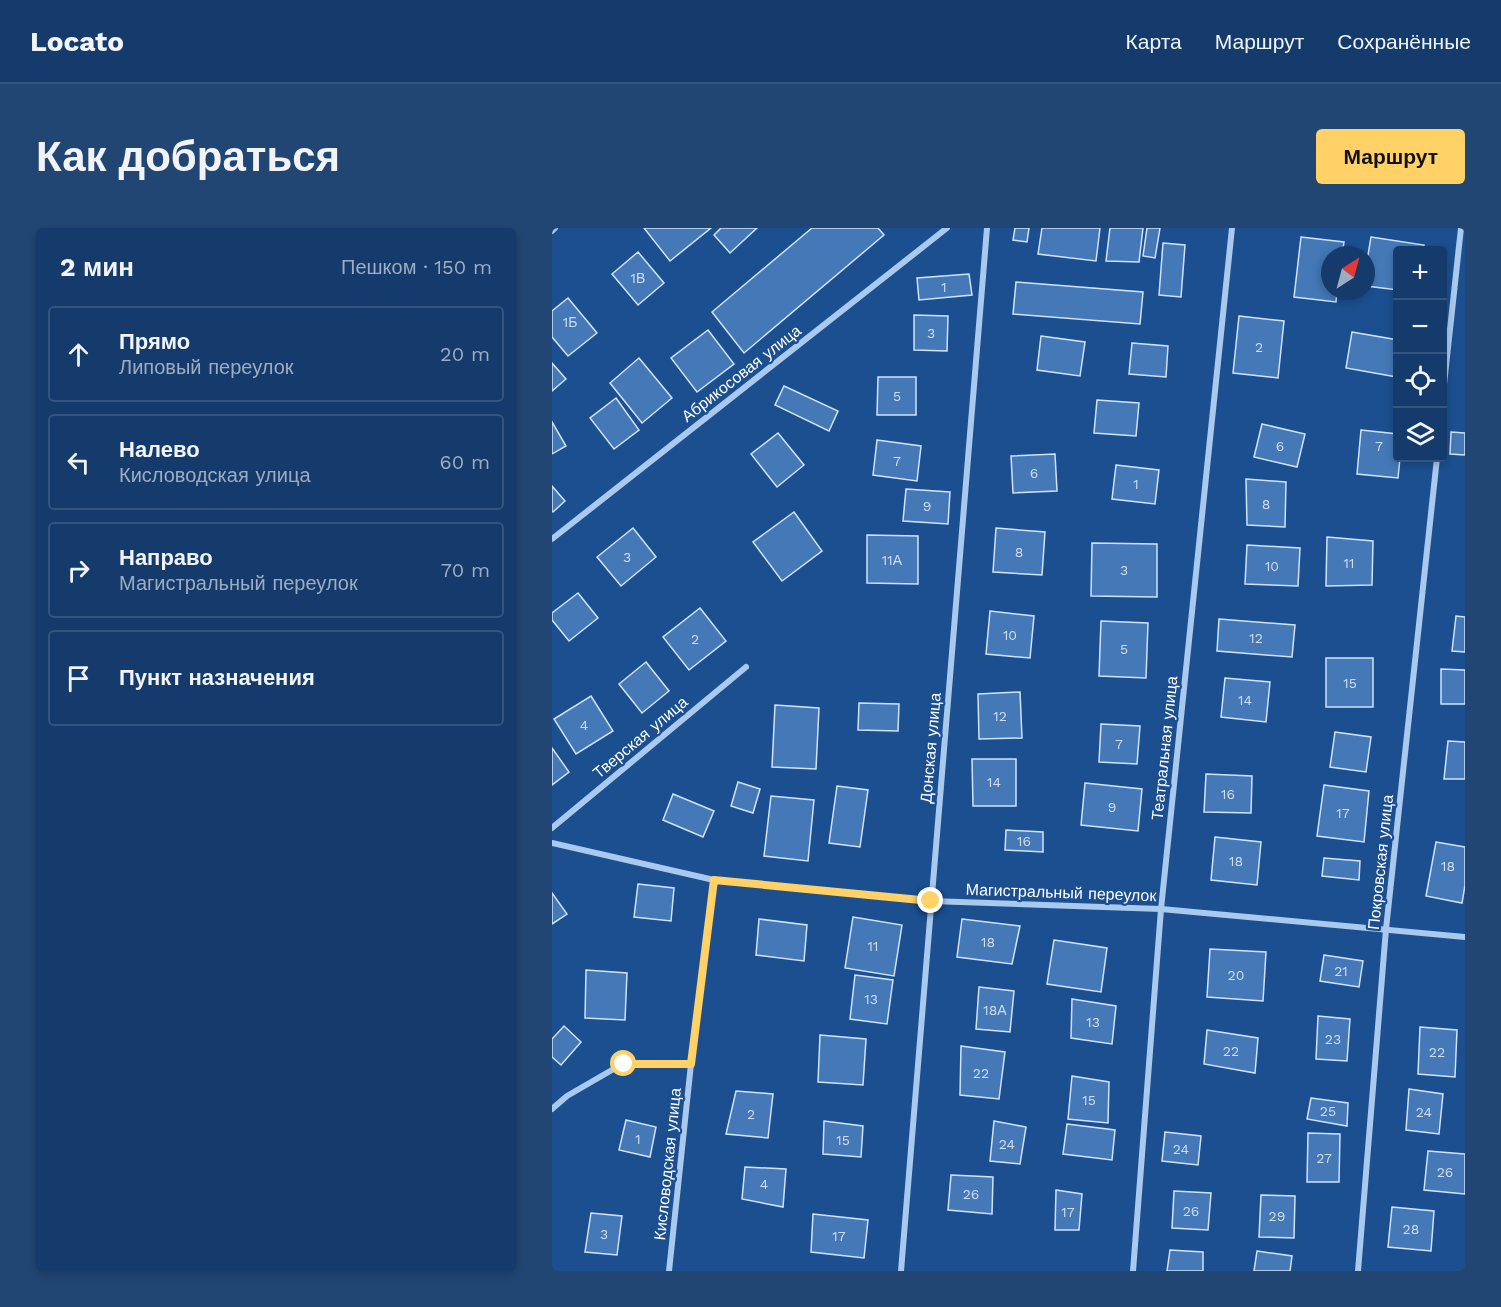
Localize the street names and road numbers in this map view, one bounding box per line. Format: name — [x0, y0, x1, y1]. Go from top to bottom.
street label: Абрикосовая улица — [678, 321, 805, 426]
street label: Театральная улица — [1147, 675, 1182, 821]
street label: Тверская улица — [589, 692, 692, 782]
street label: Донская улица — [916, 692, 945, 804]
street label: Покровская улица — [1364, 793, 1397, 931]
street label: Магистральный переулок — [965, 880, 1158, 905]
street label: Кисловодская улица — [650, 1087, 685, 1241]

